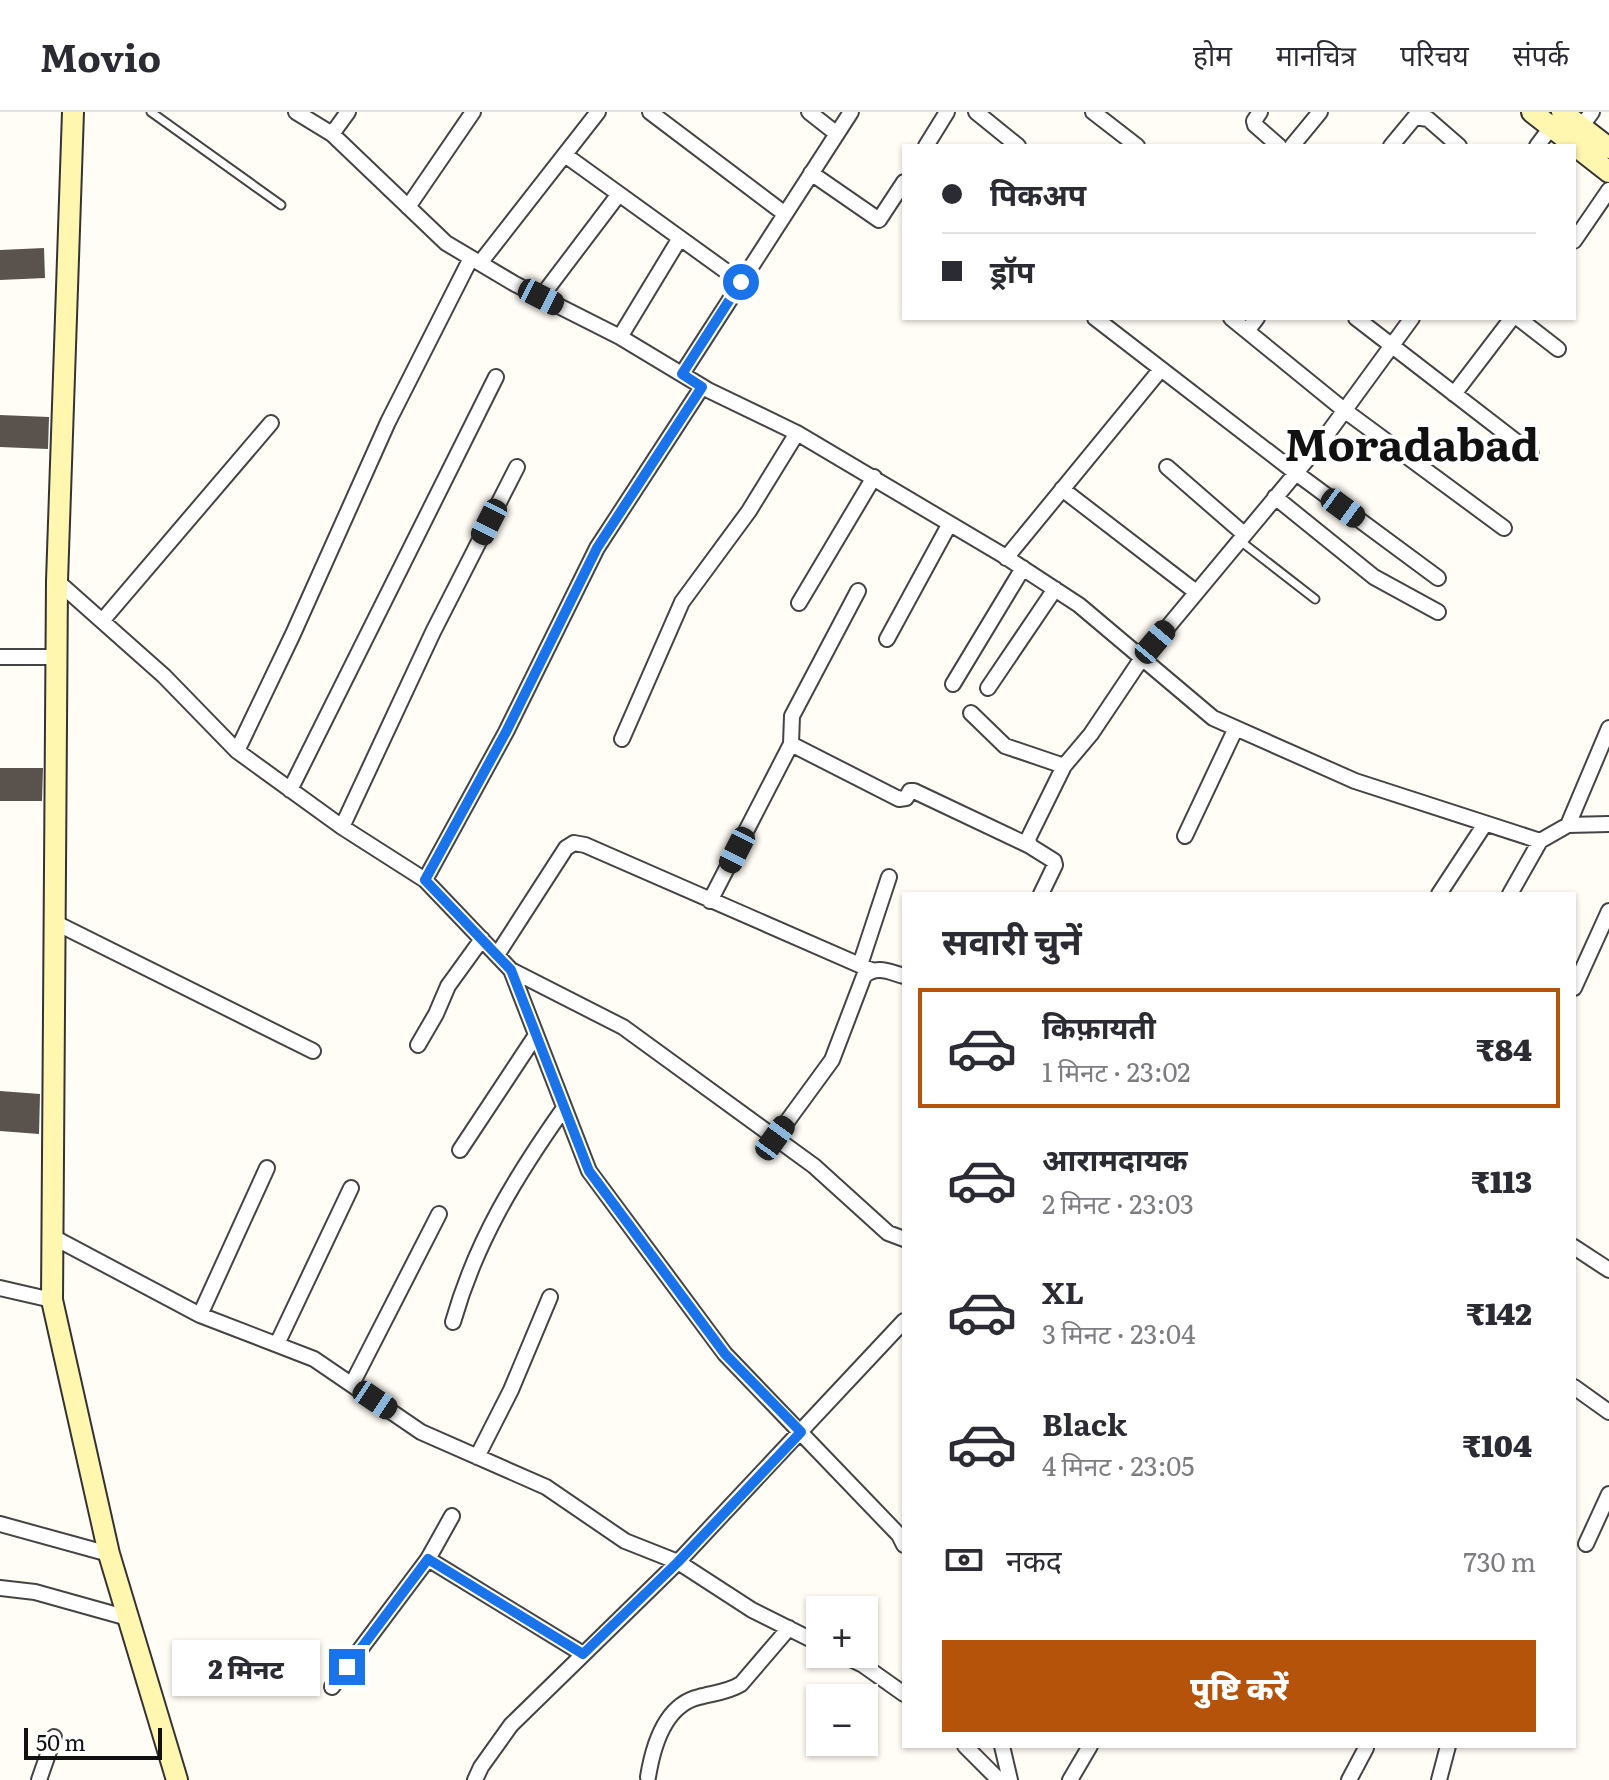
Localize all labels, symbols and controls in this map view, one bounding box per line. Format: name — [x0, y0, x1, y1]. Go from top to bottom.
text: Movio — [40, 27, 161, 84]
text: होम — [1193, 33, 1232, 75]
text: मानचित्र — [1276, 33, 1356, 75]
text: परिचय — [1400, 33, 1469, 75]
text: संपर्क — [1513, 33, 1569, 75]
text: पिकअप — [990, 171, 1086, 215]
text: ड्रॉप — [990, 248, 1034, 292]
route start — [723, 264, 759, 300]
car — [514, 275, 568, 319]
district label: Moradabad — [1285, 409, 1539, 475]
car — [1317, 484, 1369, 532]
car — [467, 495, 511, 549]
car — [1130, 616, 1180, 668]
car — [715, 823, 759, 877]
text: सवारी चुनें — [942, 913, 1082, 966]
text: किफ़ायती — [1042, 1004, 1156, 1048]
icon: car — [946, 1012, 1018, 1084]
text: ₹84 — [1476, 1026, 1532, 1070]
text: 1 मिनट · 23:02 — [1042, 1051, 1191, 1090]
car — [751, 1112, 799, 1164]
text: आरामदायक — [1042, 1136, 1188, 1180]
icon: car — [946, 1144, 1018, 1216]
text: ₹113 — [1471, 1158, 1532, 1202]
text: 2 मिनट · 23:03 — [1042, 1183, 1194, 1222]
text: XL — [1042, 1269, 1084, 1313]
icon: car — [946, 1276, 1018, 1348]
text: ₹142 — [1466, 1290, 1532, 1334]
text: 3 मिनट · 23:04 — [1042, 1313, 1195, 1352]
car — [348, 1377, 402, 1423]
text: Black — [1042, 1401, 1127, 1445]
icon: car — [946, 1408, 1018, 1480]
text: ₹104 — [1463, 1422, 1532, 1466]
text: 4 मिनट · 23:05 — [1042, 1445, 1195, 1484]
text: नकद — [1006, 1537, 1062, 1581]
icon: cash — [942, 1538, 986, 1582]
text: 730 m — [1464, 1541, 1536, 1580]
map controls — [806, 1596, 878, 1756]
button: + — [806, 1596, 878, 1668]
callout: 2 मिनट — [171, 1639, 319, 1695]
button: पुष्टि करें — [942, 1640, 1536, 1732]
text: 2 मिनट — [208, 1648, 284, 1687]
route end — [329, 1649, 365, 1685]
button: − — [806, 1684, 878, 1756]
scale bar — [24, 1724, 162, 1760]
text: 50 m — [36, 1725, 86, 1758]

